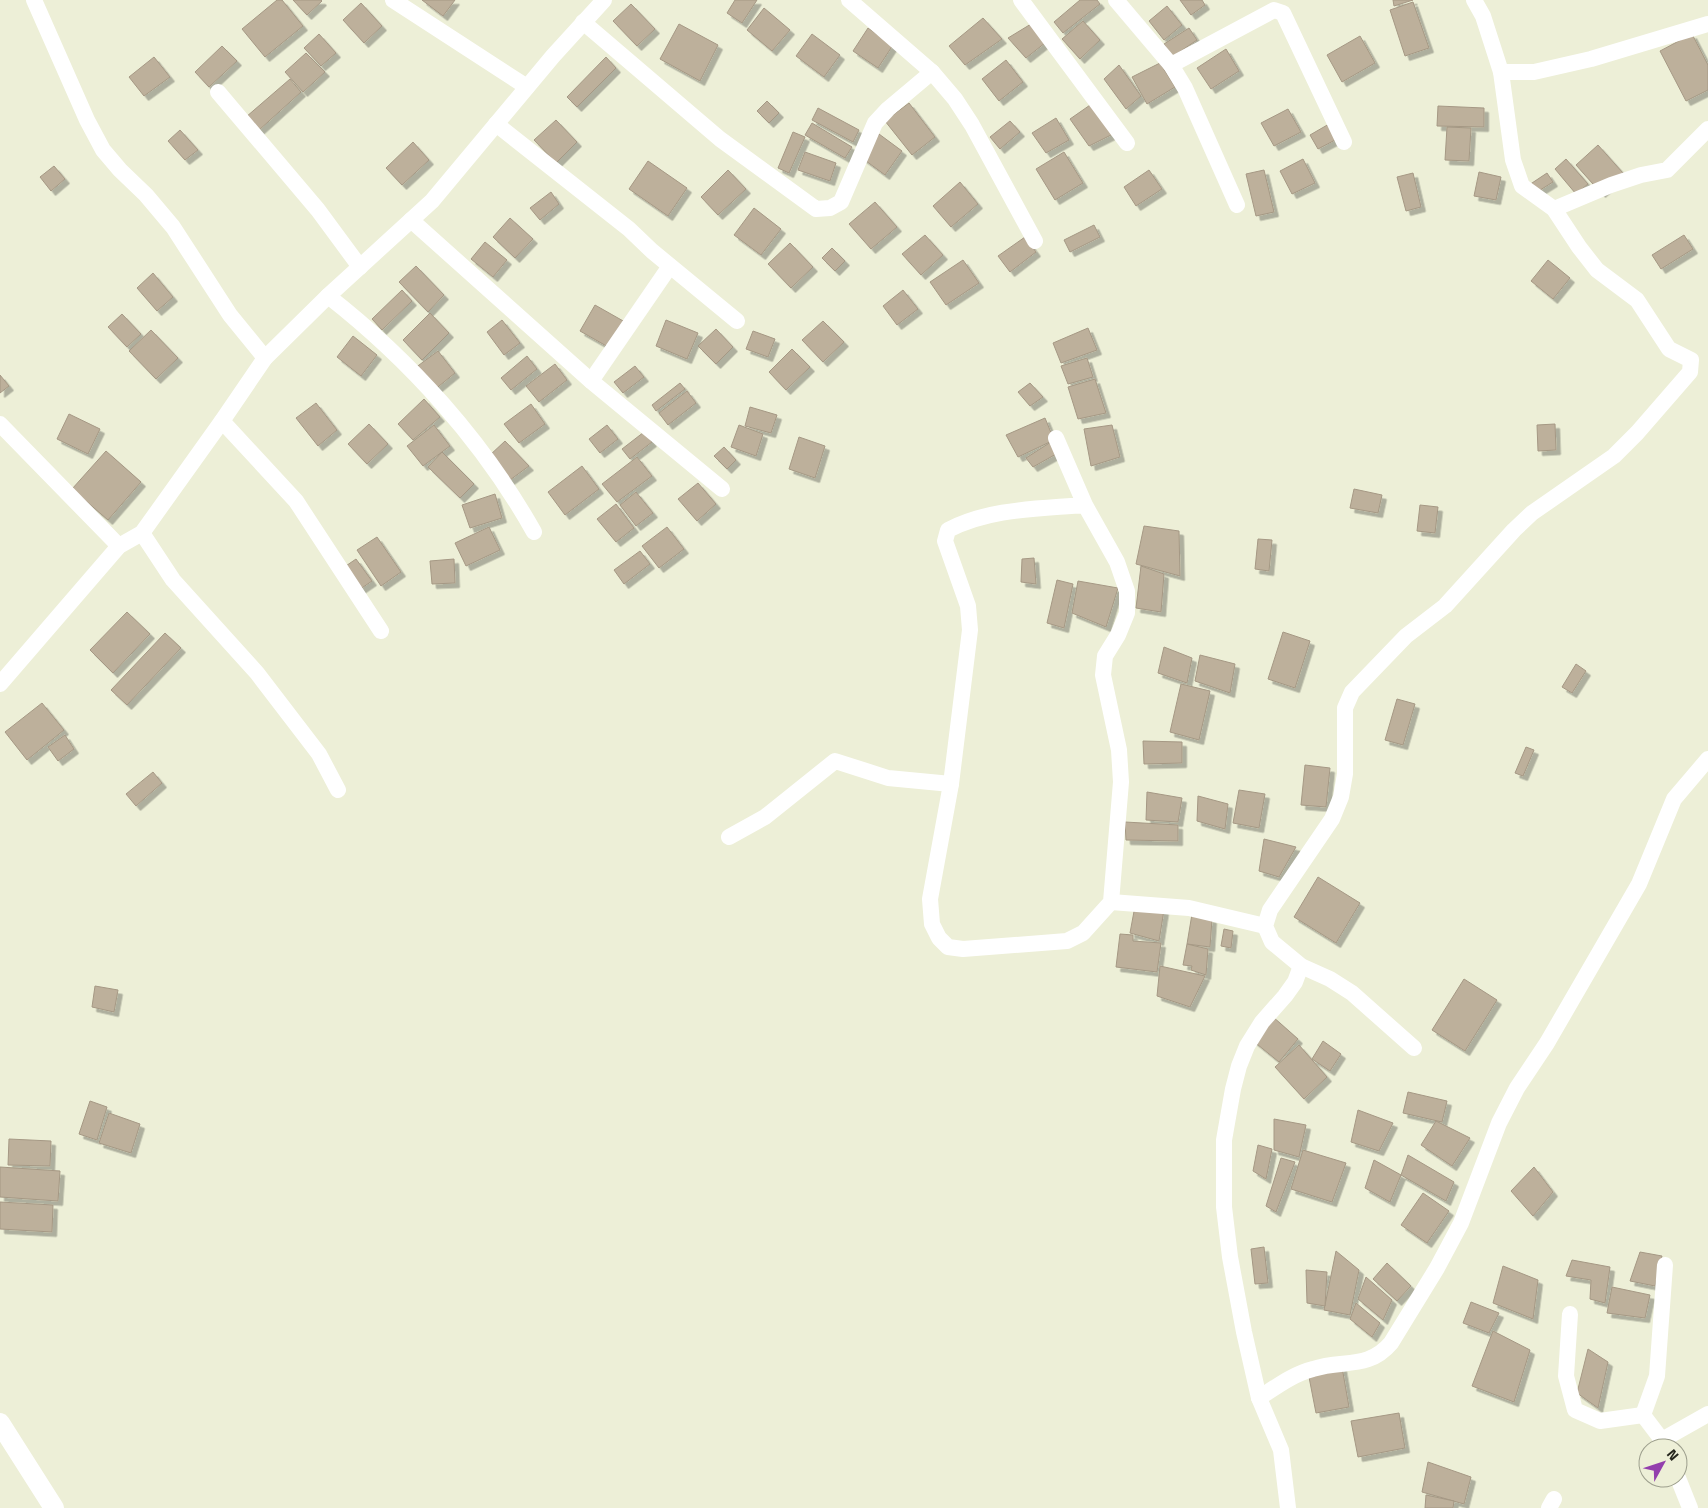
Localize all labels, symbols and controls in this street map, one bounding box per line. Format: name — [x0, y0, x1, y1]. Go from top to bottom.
north arrow — [1638, 1438, 1688, 1488]
text: N — [1662, 1444, 1685, 1465]

